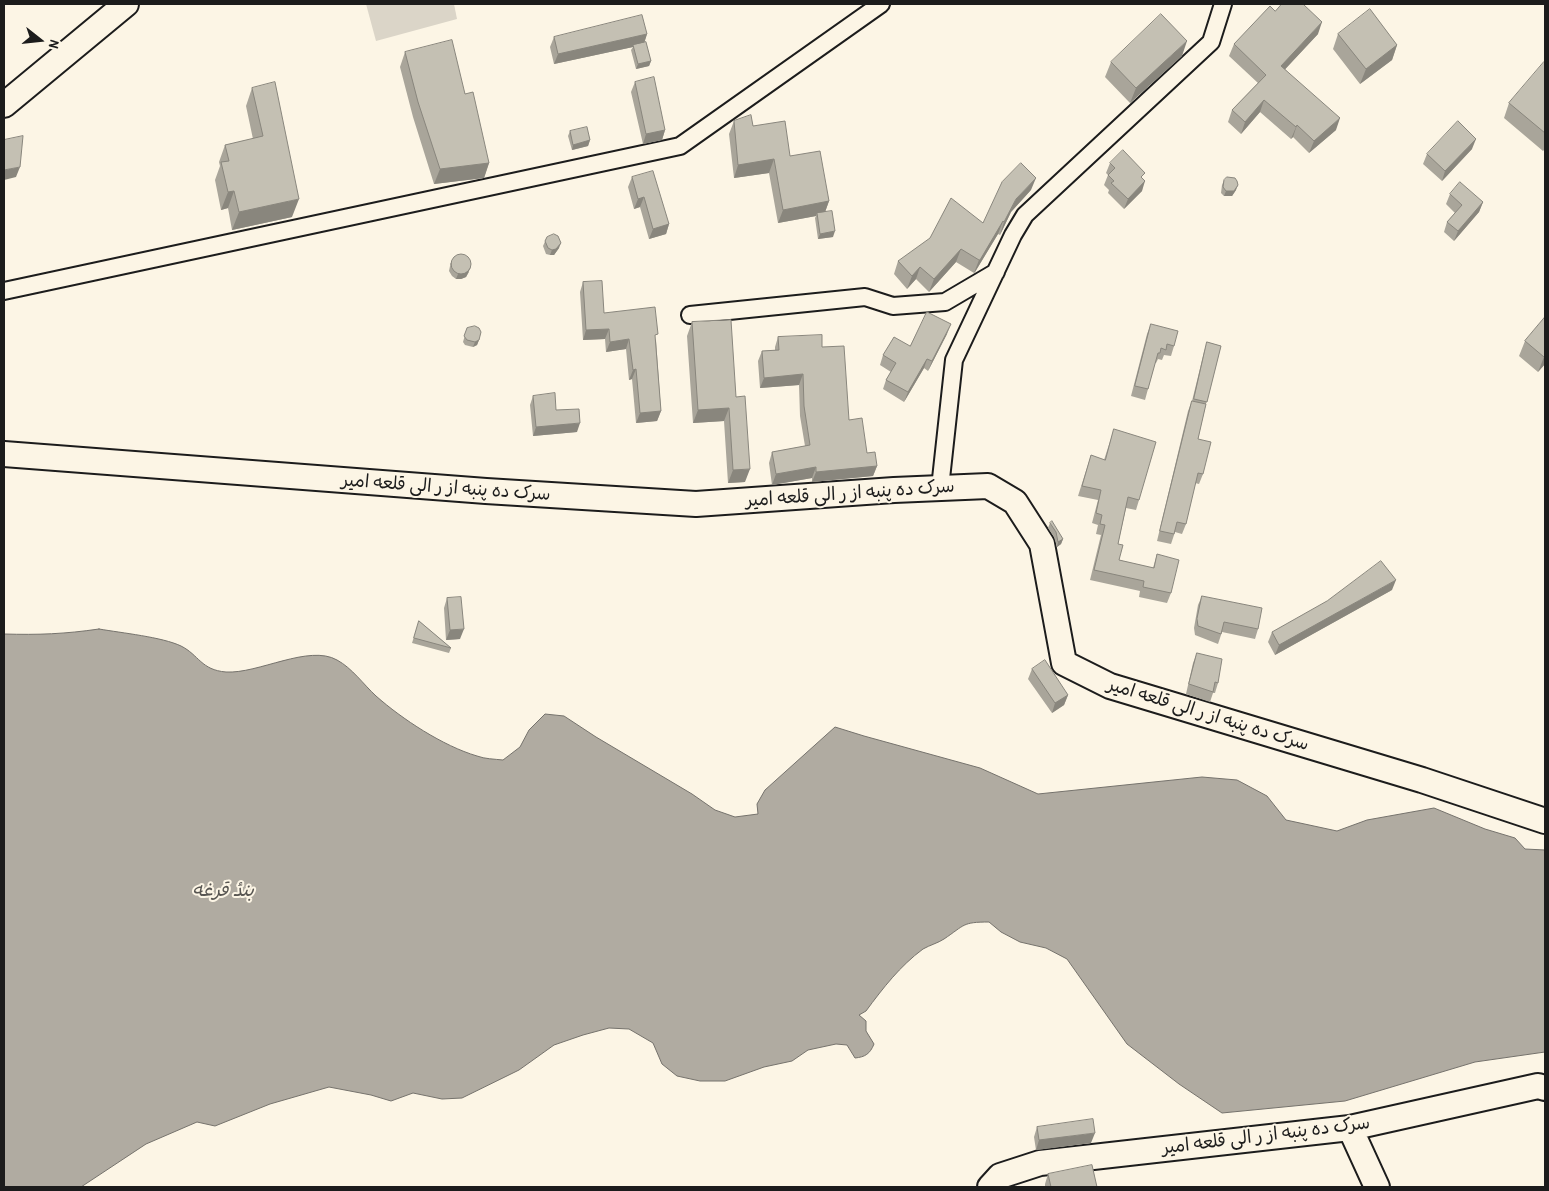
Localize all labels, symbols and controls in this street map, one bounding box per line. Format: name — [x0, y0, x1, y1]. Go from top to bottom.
north arrow — [15, 15, 65, 65]
text: N — [45, 38, 65, 50]
street label: سرک ده پنبه از ر الی قلعه امیر — [341, 470, 551, 506]
street label: سرک ده پنبه از ر الی قلعه امیر — [745, 476, 955, 512]
street label: سرک ده پنبه از ر الی قلعه امیر — [1105, 674, 1311, 756]
water label: بندٔ قرغه — [192, 880, 254, 902]
street label: سرک ده پنبه از ر الی قلعه امیر — [1161, 1113, 1371, 1159]

